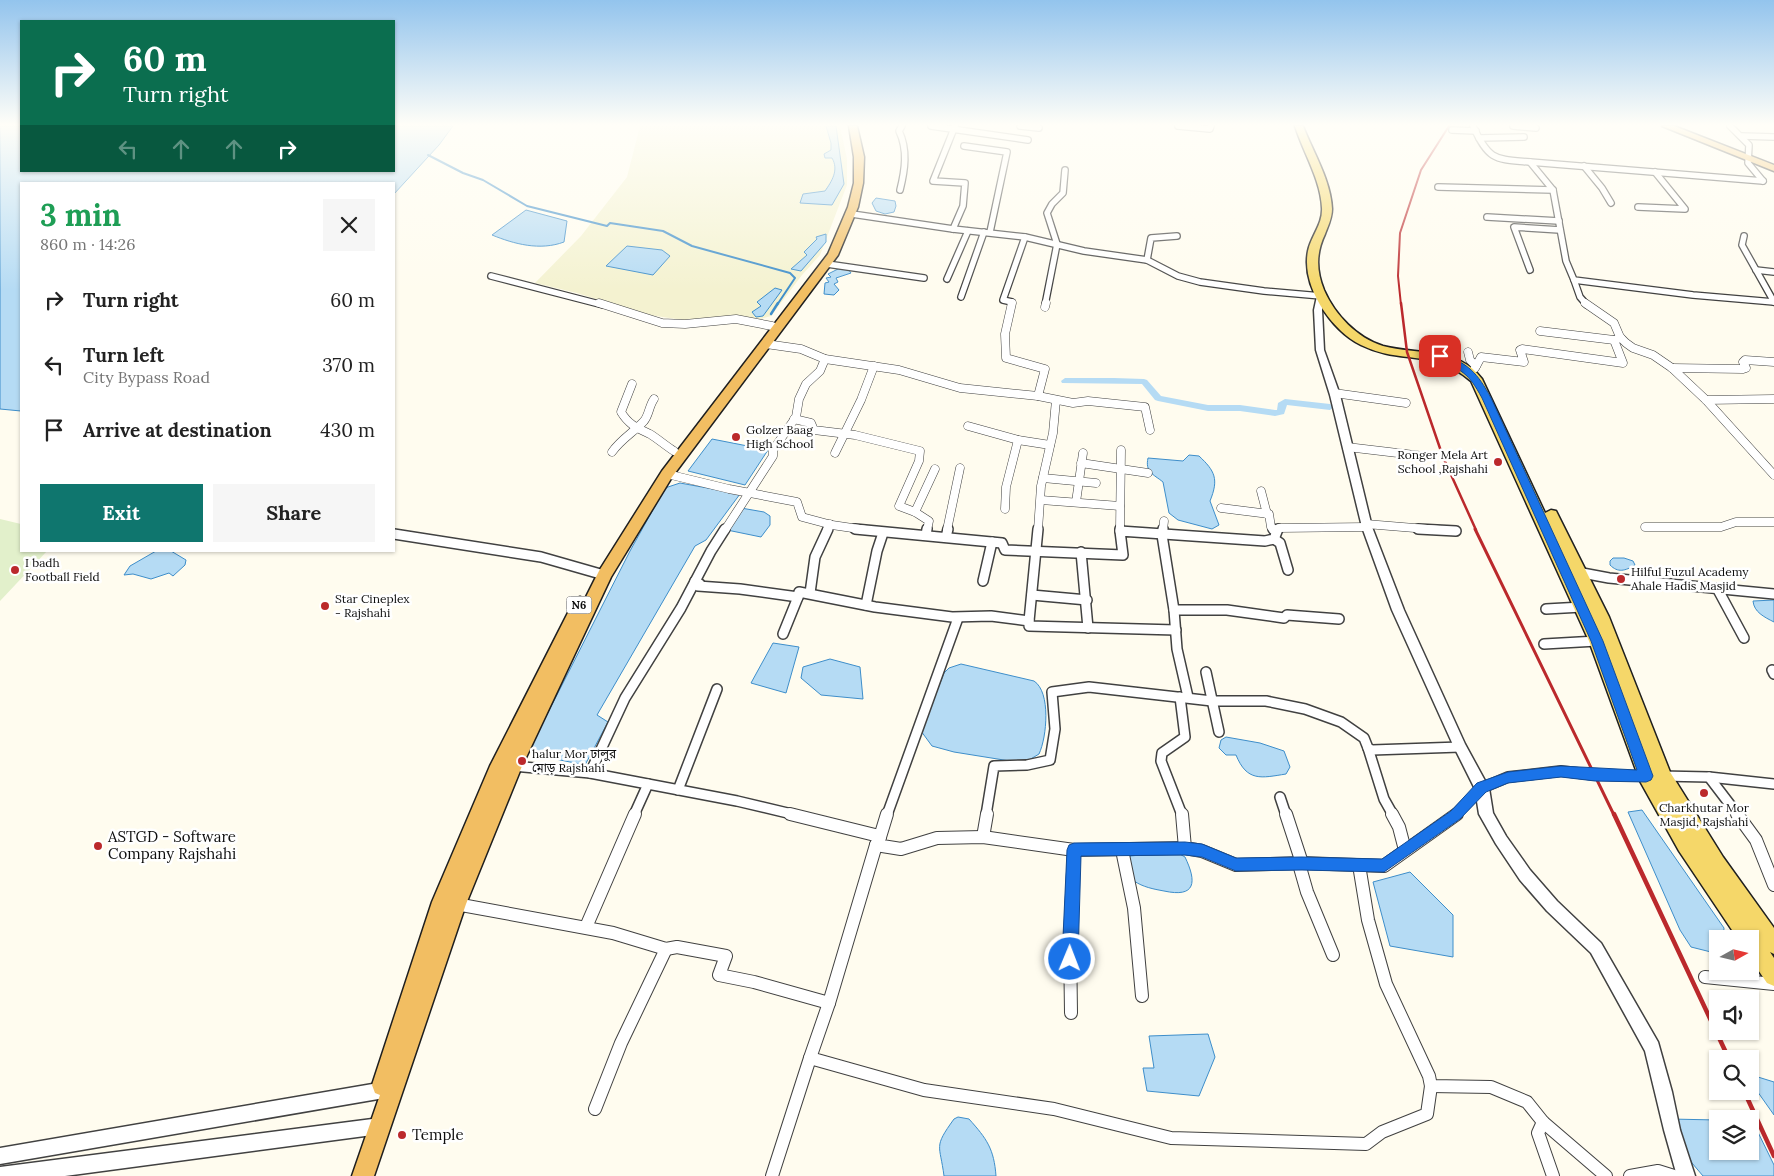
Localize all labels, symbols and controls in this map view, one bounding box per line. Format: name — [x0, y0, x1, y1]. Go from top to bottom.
text: 60 m — [123, 36, 207, 81]
icon: right — [40, 40, 105, 105]
text: Turn right — [123, 80, 228, 108]
icon: left — [114, 135, 142, 163]
icon: ahead — [167, 135, 195, 163]
icon: ahead — [220, 135, 248, 163]
icon: right — [273, 135, 301, 163]
text: 3 min — [40, 196, 121, 234]
button: close — [323, 199, 375, 251]
text: 860 m · 14:26 — [40, 234, 135, 254]
icon: right — [40, 286, 68, 314]
text: Turn right — [83, 288, 179, 312]
text: 60 m — [330, 288, 375, 312]
pin — [1419, 335, 1461, 377]
icon: arrive — [1426, 342, 1454, 370]
text: Turn left — [83, 343, 164, 367]
icon: left — [40, 351, 68, 379]
text: 370 m — [322, 353, 375, 377]
text: City Bypass Road — [83, 367, 210, 387]
icon: arrive — [40, 416, 68, 444]
text: Arrive at destination — [83, 418, 272, 442]
text: 430 m — [320, 418, 375, 442]
place label: Golzer Baag High School — [746, 422, 814, 451]
marker: Golzer Baag High School — [730, 431, 742, 443]
place label: Ronger Mela Art School ,Rajshahi — [1397, 447, 1488, 476]
marker: Ronger Mela Art School ,Rajshahi — [1492, 456, 1504, 468]
button: Exit — [40, 484, 203, 542]
button: Share — [213, 484, 375, 542]
place label: I badh Football Field — [25, 555, 100, 584]
marker: I badh Football Field — [9, 564, 21, 576]
place label: Hilful Fuzul Academy Ahale Hadis Masjid — [1630, 564, 1749, 593]
marker: Hilful Fuzul Academy Ahale Hadis Masjid — [1615, 573, 1627, 585]
place label: Star Cineplex - Rajshahi — [335, 591, 410, 620]
road number: N6 — [566, 596, 592, 614]
marker: Star Cineplex - Rajshahi — [319, 600, 331, 612]
place label: halur Mor ঢালুর মোড় Rajshahi — [532, 746, 617, 775]
marker: halur Mor ঢালুর মোড় Rajshahi — [516, 755, 528, 767]
marker: Charkhutar Mor Masjid, Rajshahi — [1698, 787, 1710, 799]
place label: Charkhutar Mor Masjid, Rajshahi — [1659, 800, 1750, 829]
place label: ASTGD - Software Company Rajshahi — [107, 827, 236, 863]
marker: ASTGD - Software Company Rajshahi — [92, 840, 104, 852]
north arrow — [1709, 930, 1759, 980]
map controls — [1709, 930, 1759, 1160]
position arrow — [1043, 932, 1095, 984]
button: sound — [1709, 990, 1759, 1040]
button: search — [1709, 1050, 1759, 1100]
button: layers — [1709, 1110, 1759, 1160]
place label: Temple — [412, 1125, 464, 1144]
marker: Temple — [396, 1129, 408, 1141]

